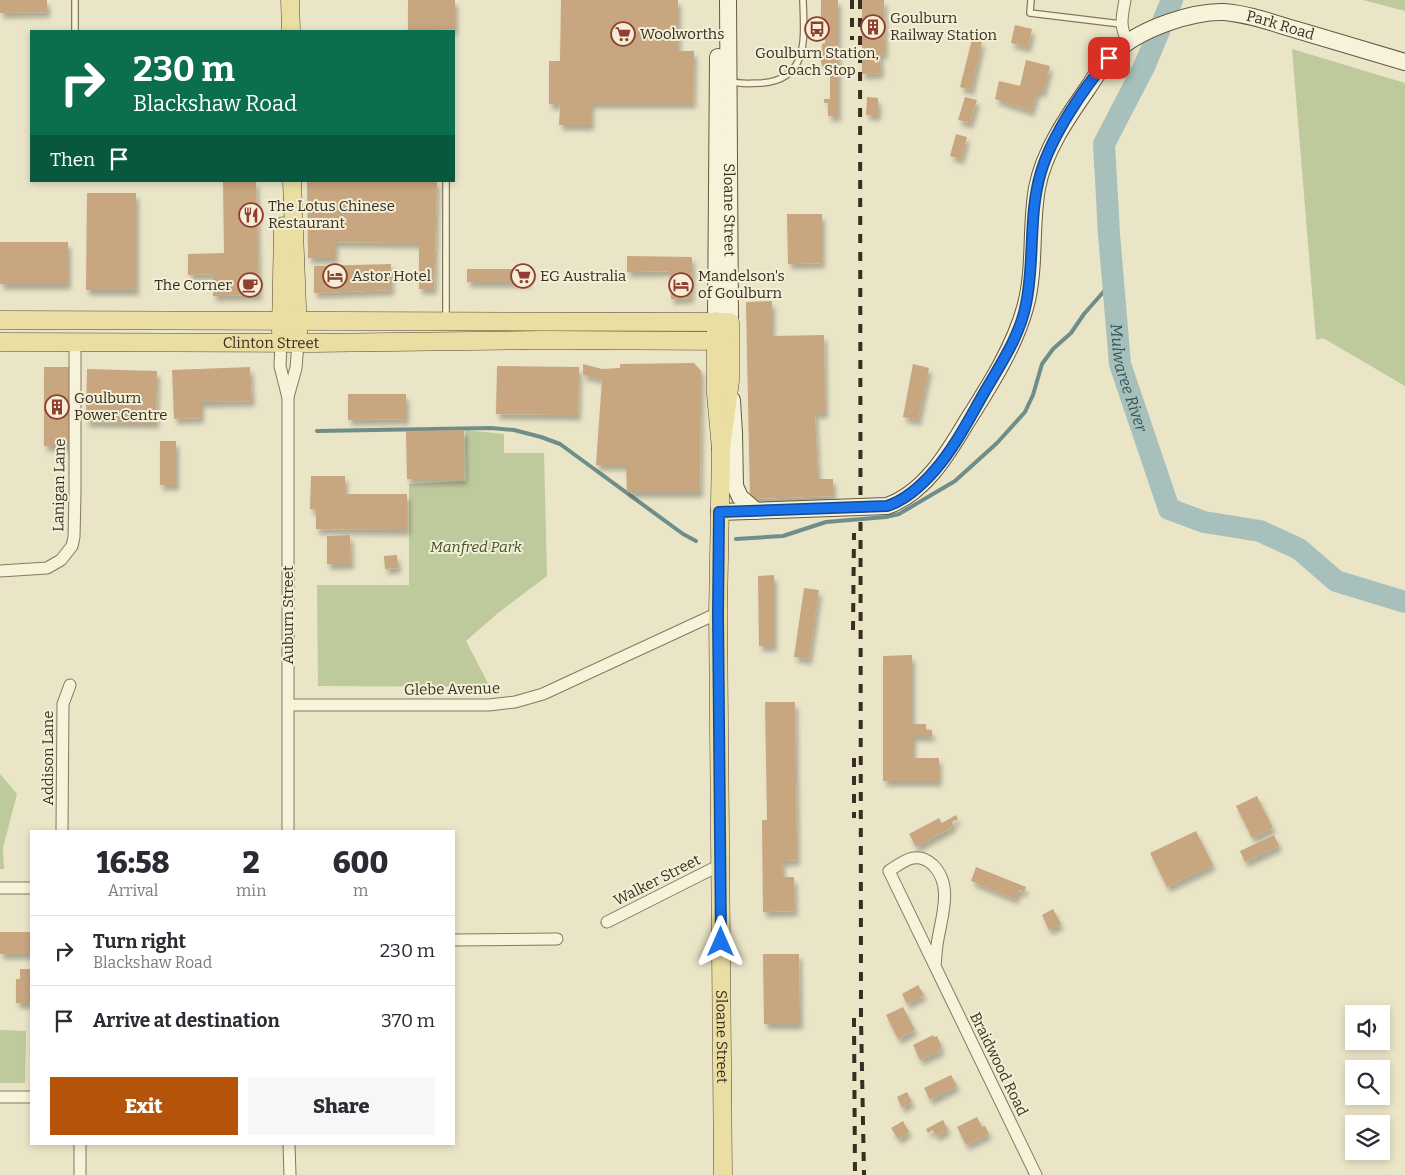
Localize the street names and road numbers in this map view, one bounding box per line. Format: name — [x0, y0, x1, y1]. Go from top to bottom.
street label: Park Road — [1245, 7, 1317, 44]
street label: Sloane Street — [720, 163, 739, 257]
street label: Clinton Street — [223, 334, 320, 352]
street label: Lanigan Lane — [49, 438, 69, 532]
street label: Auburn Street — [279, 565, 297, 664]
street label: Glebe Avenue — [404, 679, 500, 699]
street label: Addison Lane — [39, 711, 57, 805]
street label: Walker Street — [611, 850, 704, 910]
street label: Sloane Street — [712, 990, 731, 1084]
street label: Braidwood Road — [966, 1009, 1032, 1119]

